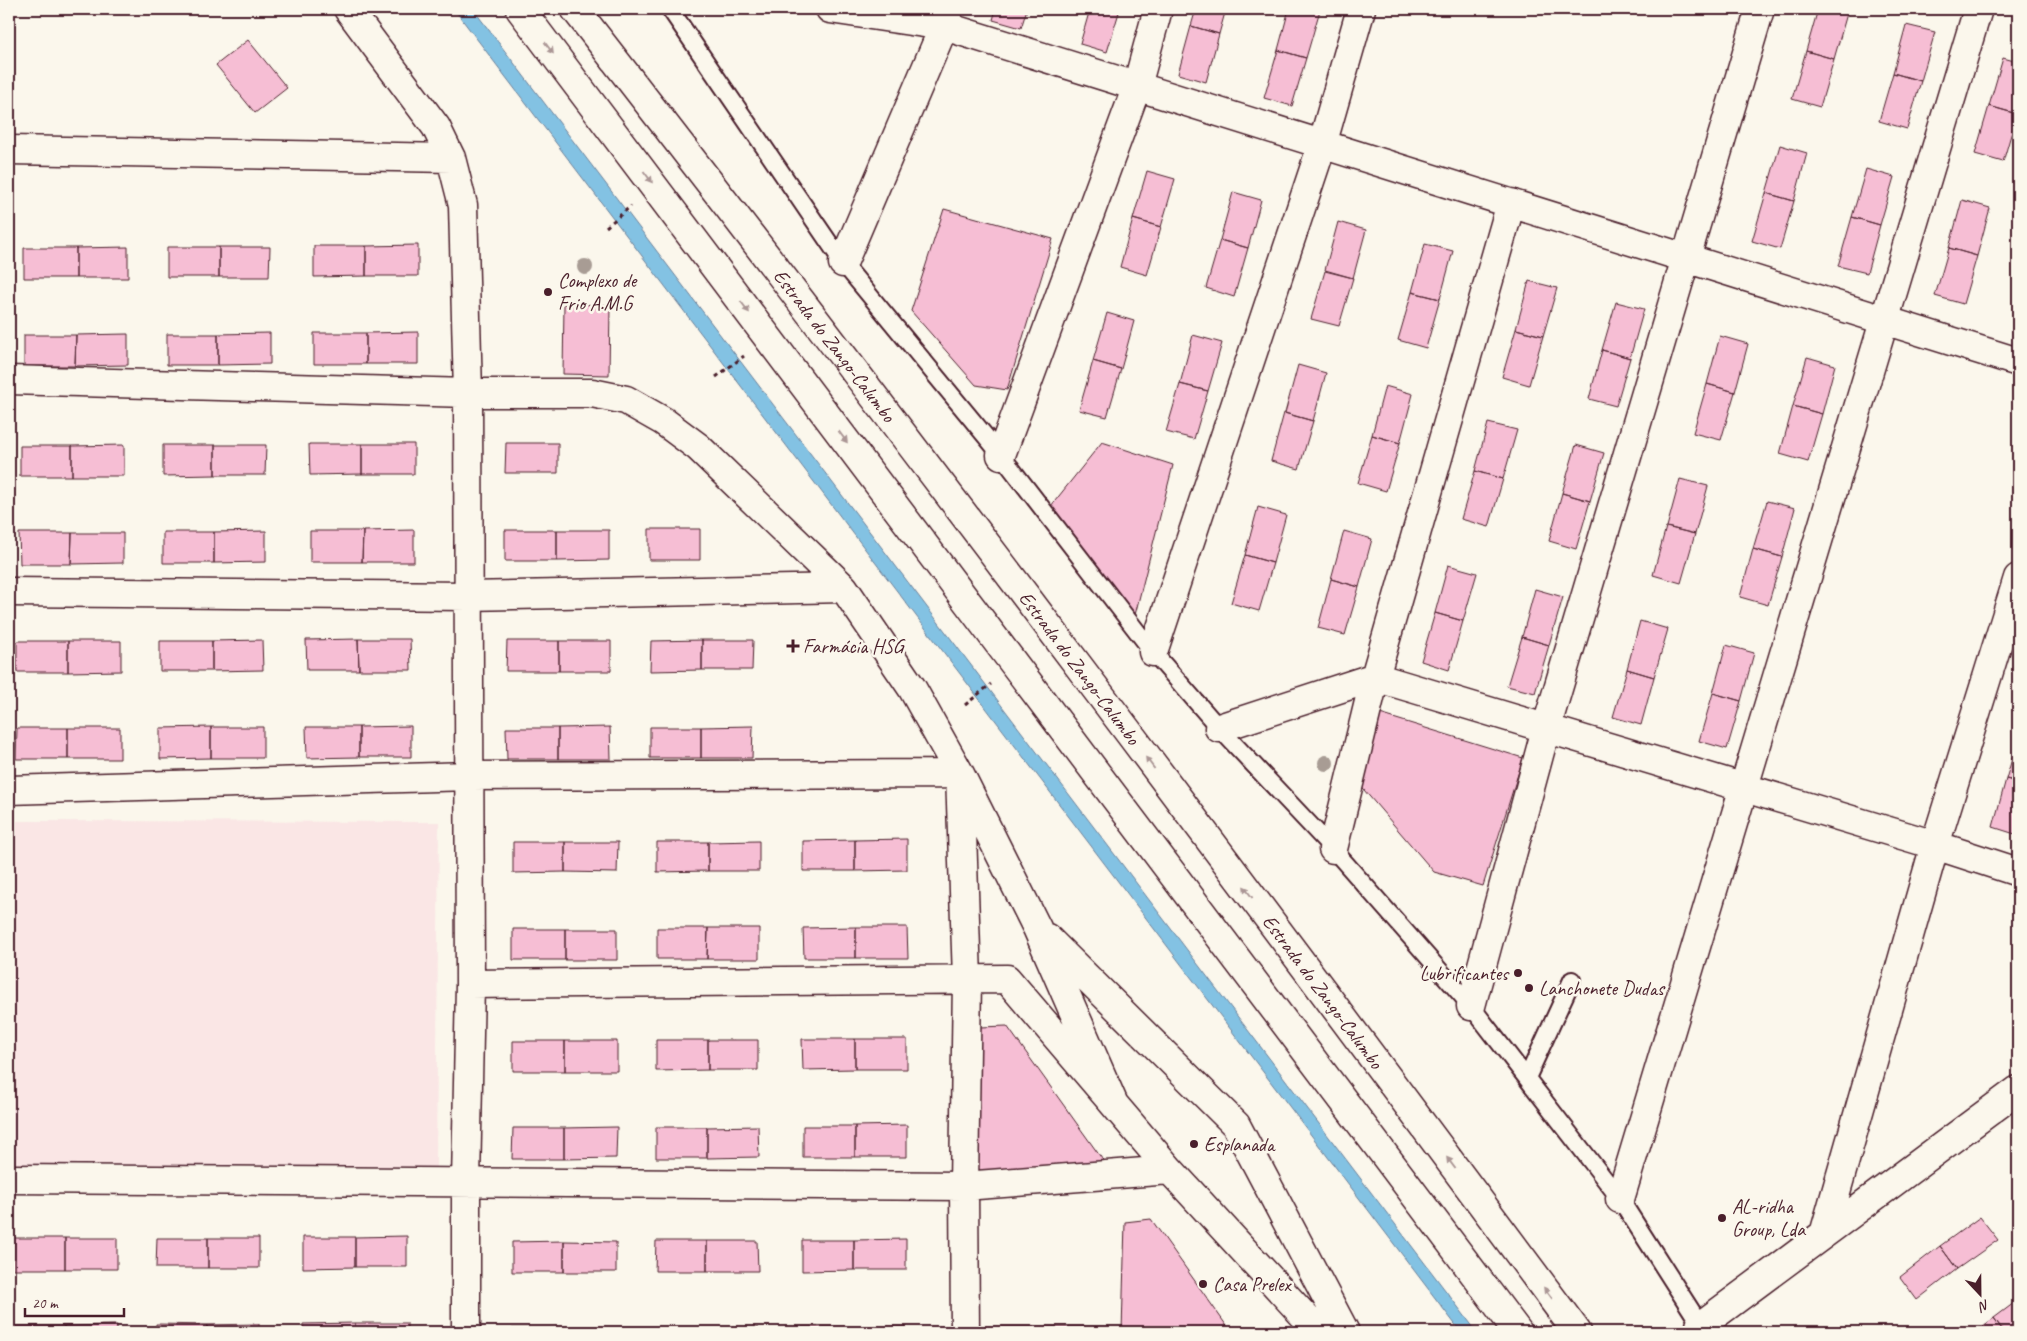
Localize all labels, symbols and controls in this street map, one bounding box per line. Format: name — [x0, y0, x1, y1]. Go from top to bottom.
one-way arrow — [544, 41, 555, 54]
one-way arrow — [642, 170, 653, 183]
street label: Estrada do Zango-Calumbo — [768, 264, 902, 428]
place label: Complexo de Frio A.M.G — [558, 268, 638, 316]
marker: Complexo de Frio A.M.G — [542, 286, 554, 298]
one-way arrow — [740, 300, 751, 313]
one-way arrow — [838, 430, 848, 444]
street label: Estrada do Zango-Calumbo — [1014, 586, 1146, 750]
place label: Farmácia HSG — [803, 634, 906, 659]
marker: Farmácia HSG — [787, 640, 799, 652]
one-way arrow — [1145, 757, 1156, 770]
one-way arrow — [1243, 886, 1254, 899]
street label: Estrada do Zango-Calumbo — [1257, 910, 1389, 1074]
place label: Lubrificantes — [1420, 961, 1510, 986]
marker: Lubrificantes — [1512, 967, 1524, 979]
place label: Lanchonete Dudas — [1539, 976, 1666, 1001]
marker: Lanchonete Dudas — [1523, 982, 1535, 994]
place label: Esplanada — [1204, 1132, 1276, 1157]
marker: Esplanada — [1188, 1138, 1200, 1150]
one-way arrow — [1446, 1156, 1456, 1170]
place label: AL-ridha Group, Lda — [1732, 1194, 1806, 1242]
marker: AL-ridha Group, Lda — [1716, 1212, 1728, 1224]
north arrow — [1954, 1268, 2004, 1318]
place label: Casa Prelex — [1213, 1272, 1292, 1297]
marker: Casa Prelex — [1197, 1278, 1209, 1290]
scale bar — [25, 1286, 124, 1318]
one-way arrow — [1542, 1287, 1553, 1300]
text: 20 m — [32, 1294, 59, 1313]
text: N — [1975, 1296, 1992, 1316]

